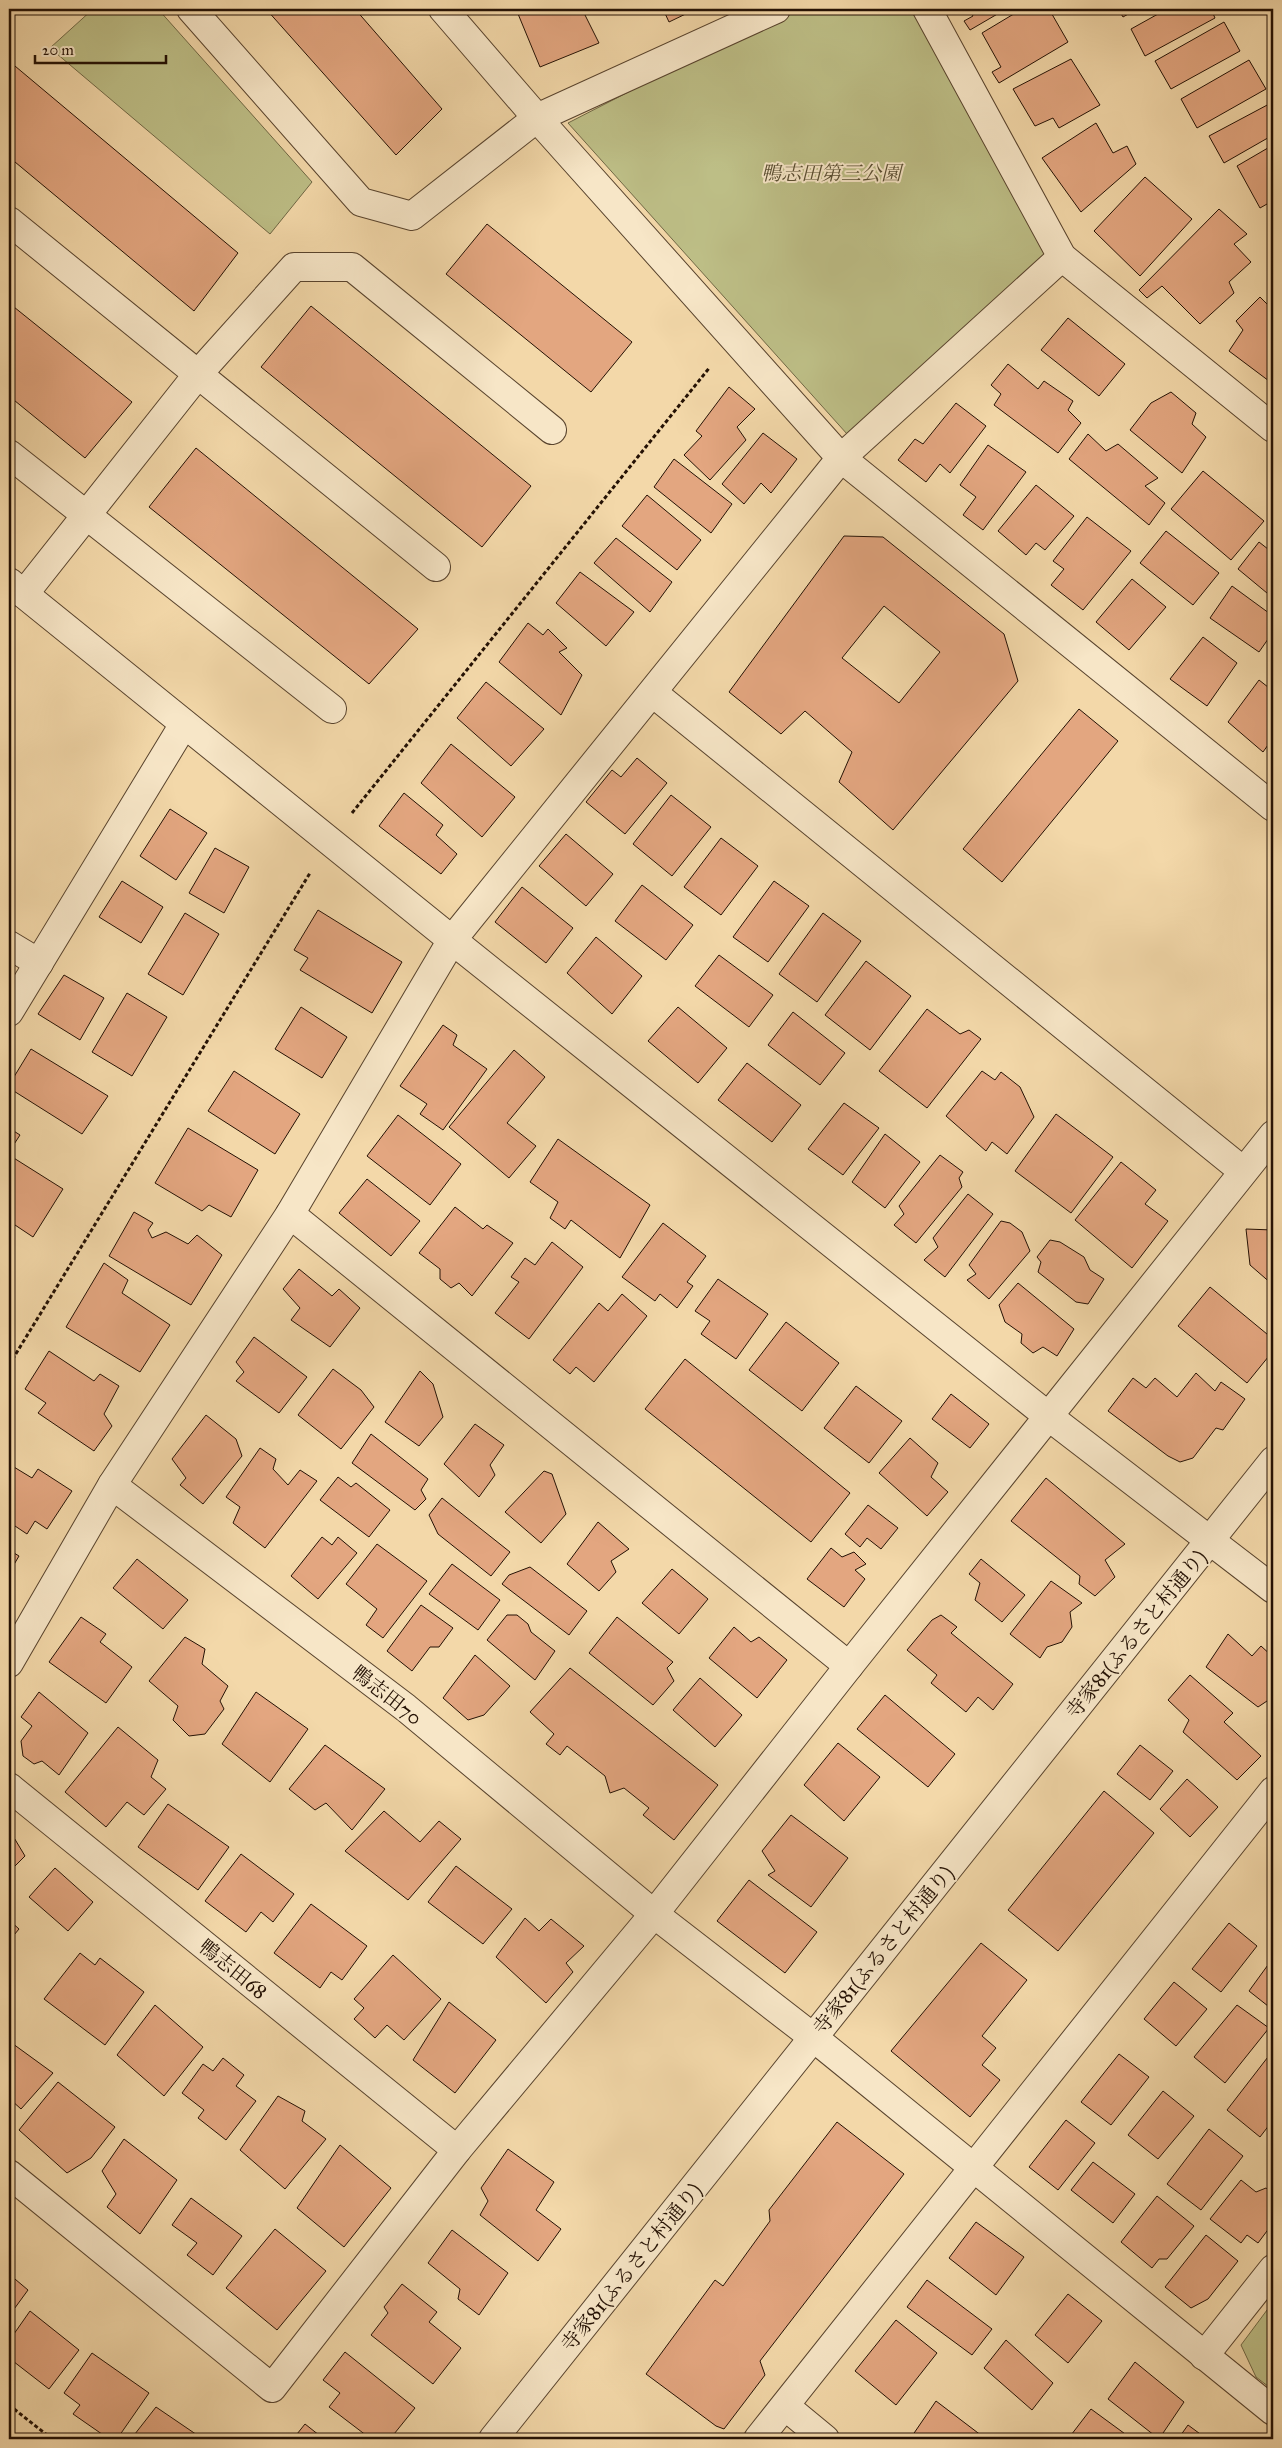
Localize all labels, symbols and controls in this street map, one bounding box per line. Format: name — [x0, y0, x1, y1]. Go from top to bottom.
scale bar — [35, 32, 166, 64]
text: 20 m — [42, 41, 74, 59]
park label: 鴨志田第三公園 — [761, 161, 904, 185]
street label: 寺家81(ふるさと村通り) — [1061, 1545, 1212, 1724]
street label: 鴨志田70 — [347, 1660, 427, 1730]
street label: 寺家81(ふるさと村通り) — [808, 1861, 959, 2040]
street label: 鴨志田68 — [194, 1934, 272, 2004]
street label: 寺家81(ふるさと村通り) — [556, 2178, 707, 2357]

